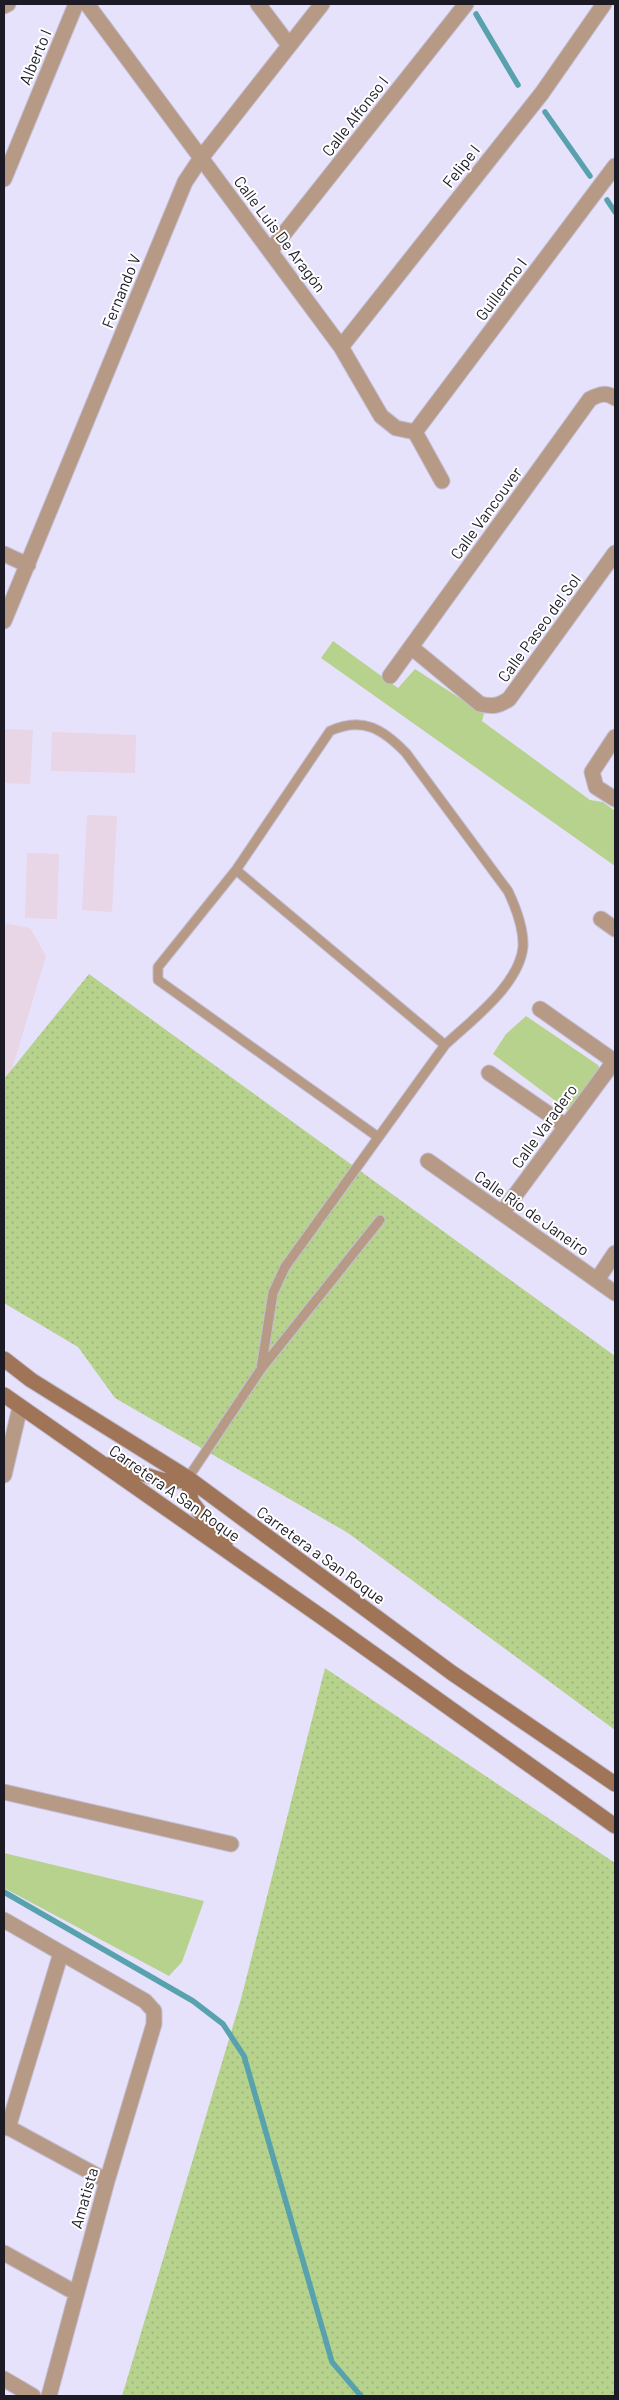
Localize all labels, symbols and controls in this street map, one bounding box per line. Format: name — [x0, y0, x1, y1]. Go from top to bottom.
street label: Alberto I — [14, 26, 55, 87]
street label: Calle Alfonso I — [317, 72, 392, 159]
street label: Felipe I — [438, 140, 483, 191]
street label: Calle Luis De Aragón — [231, 172, 330, 296]
street label: Fernando V — [97, 251, 144, 331]
street label: Guillermo I — [471, 254, 530, 324]
street label: Calle Vancouver — [446, 463, 526, 563]
street label: Calle Paseo del Sol — [493, 570, 584, 685]
street label: Calle Varadero — [507, 1080, 580, 1172]
street label: Calle Río de Janeiro — [471, 1166, 593, 1259]
street label: Carretera A San Roque — [106, 1440, 244, 1545]
street label: Carretera a San Roque — [253, 1502, 389, 1608]
street label: Amatista — [66, 2165, 101, 2231]

